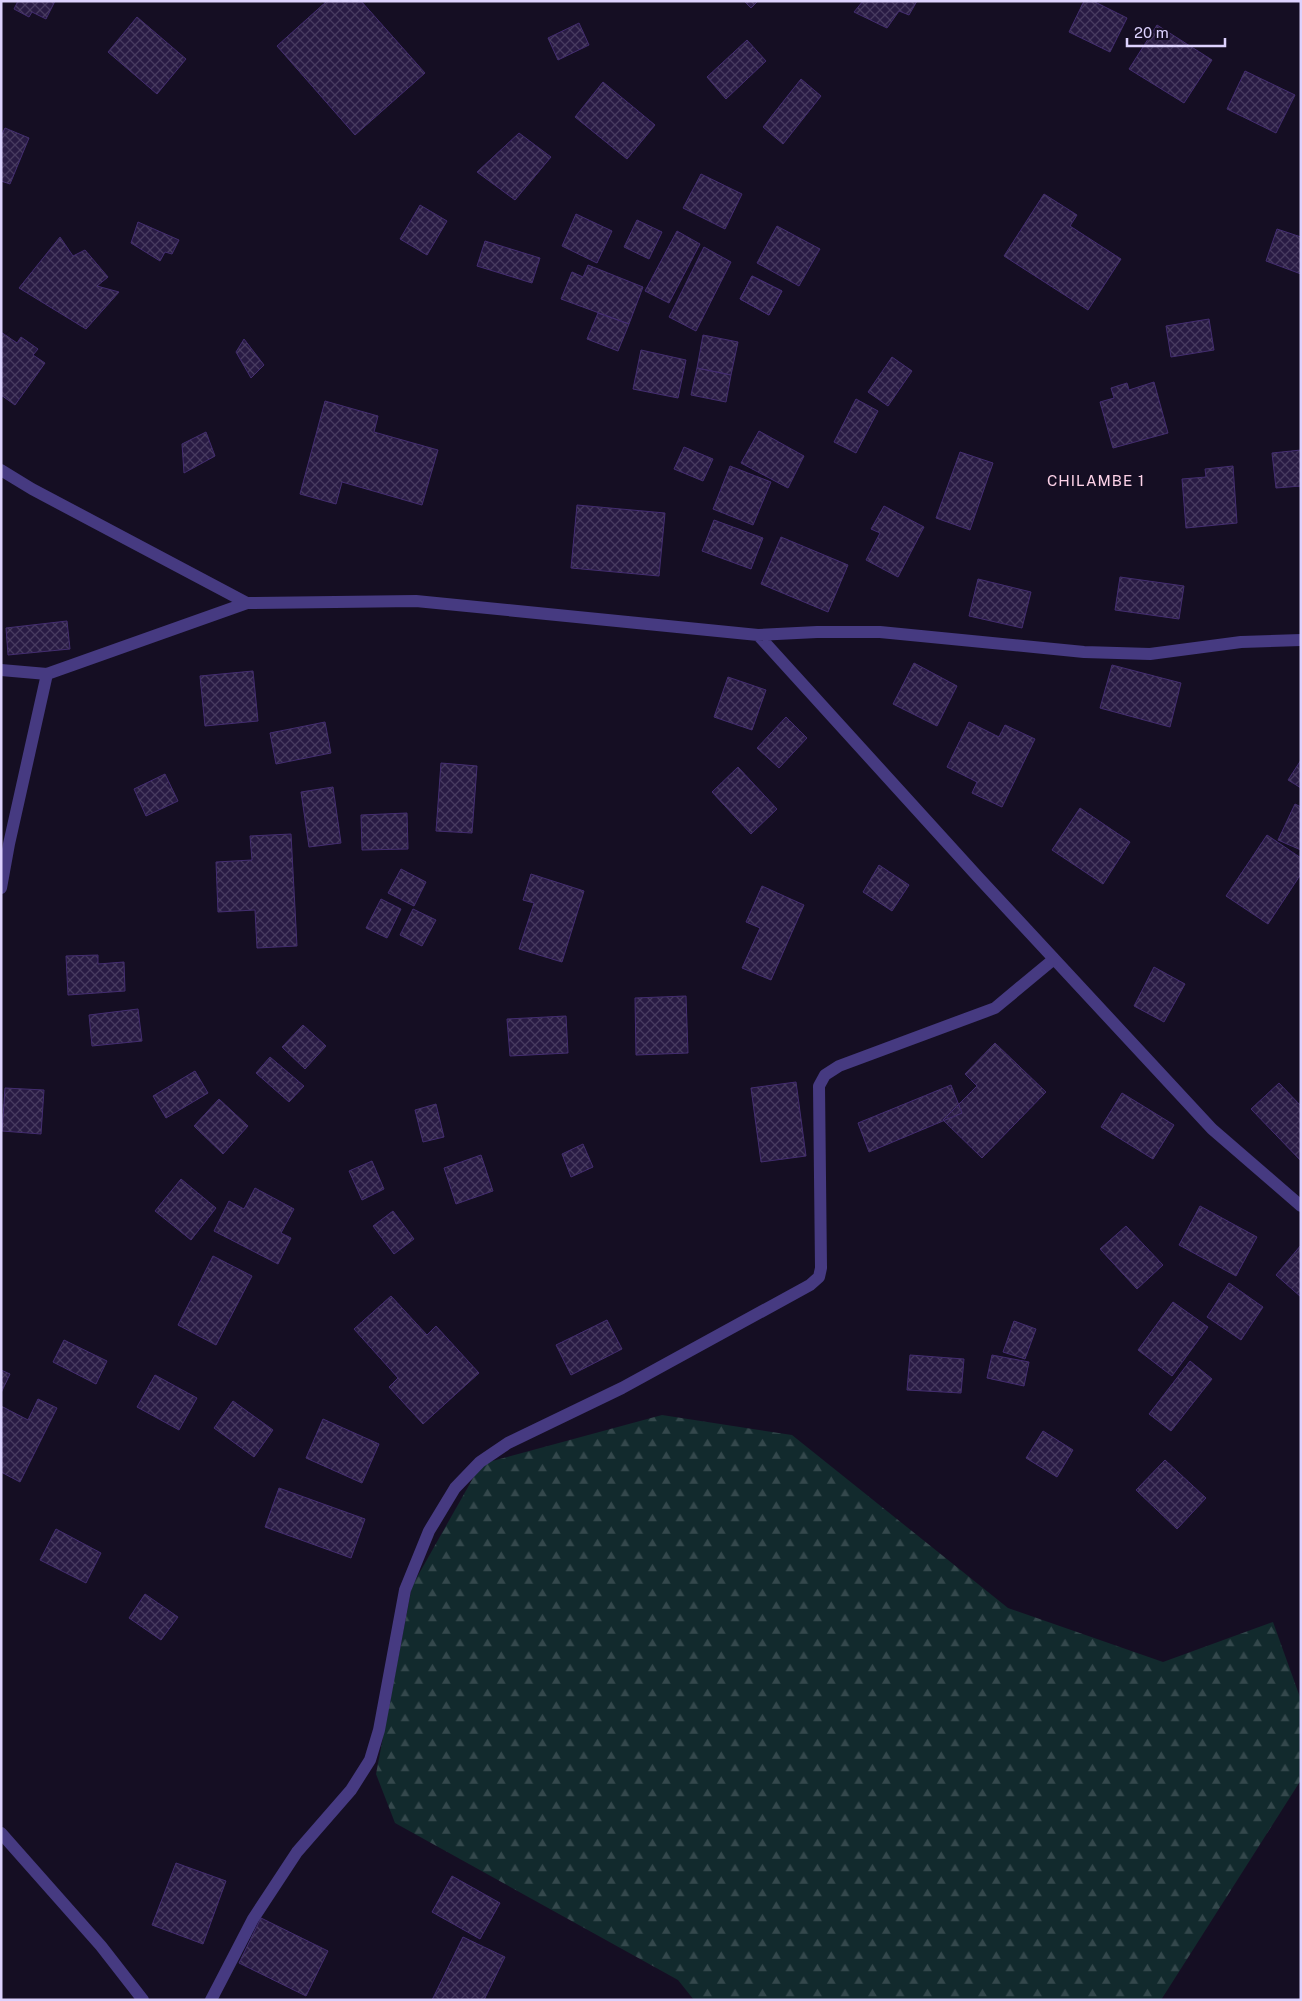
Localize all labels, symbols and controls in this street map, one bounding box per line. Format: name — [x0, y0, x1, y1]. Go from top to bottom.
scale bar — [1127, 15, 1224, 47]
text: 20 m — [1134, 24, 1169, 41]
district label: CHILAMBE 1 — [1047, 472, 1145, 489]

